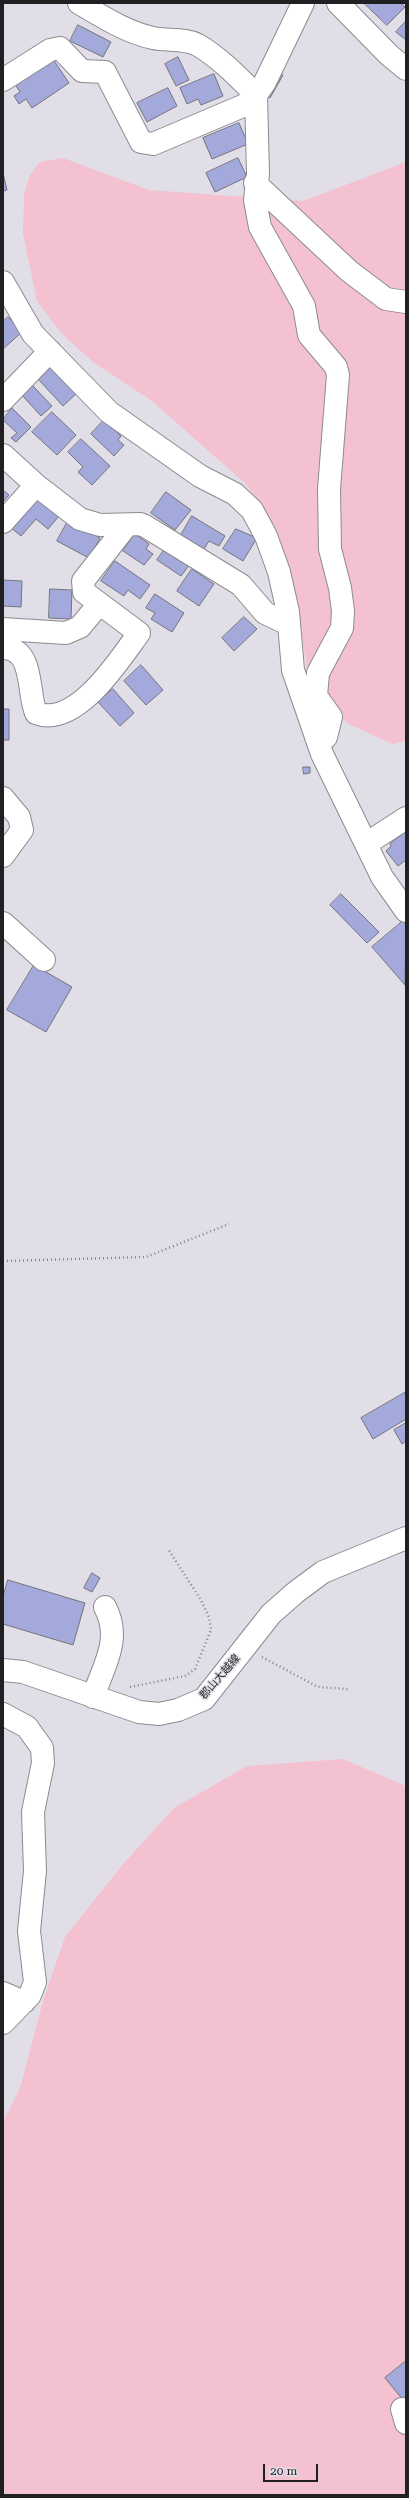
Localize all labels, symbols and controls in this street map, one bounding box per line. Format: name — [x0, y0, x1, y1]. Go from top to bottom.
street label: 郡山大越線 — [197, 1652, 243, 1702]
scale bar — [265, 2456, 320, 2482]
text: 20 m — [270, 2464, 297, 2478]

